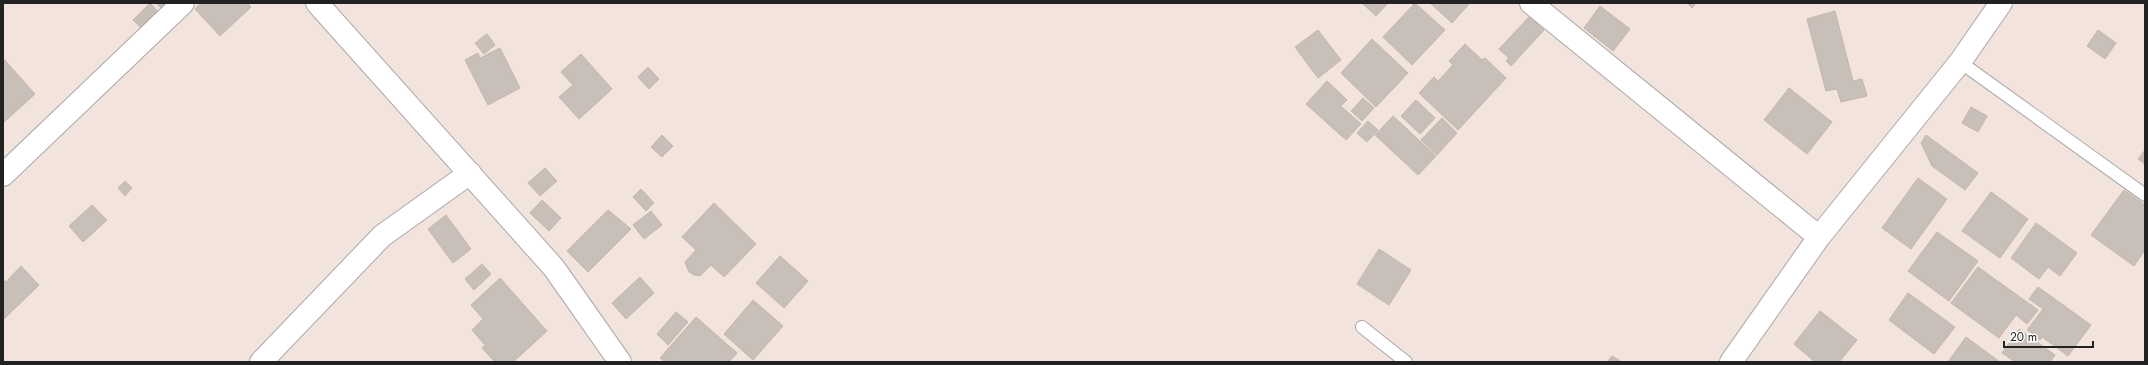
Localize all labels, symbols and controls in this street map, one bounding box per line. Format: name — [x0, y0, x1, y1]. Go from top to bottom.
scale bar — [2004, 323, 2093, 349]
text: 20 m — [2010, 328, 2037, 346]

